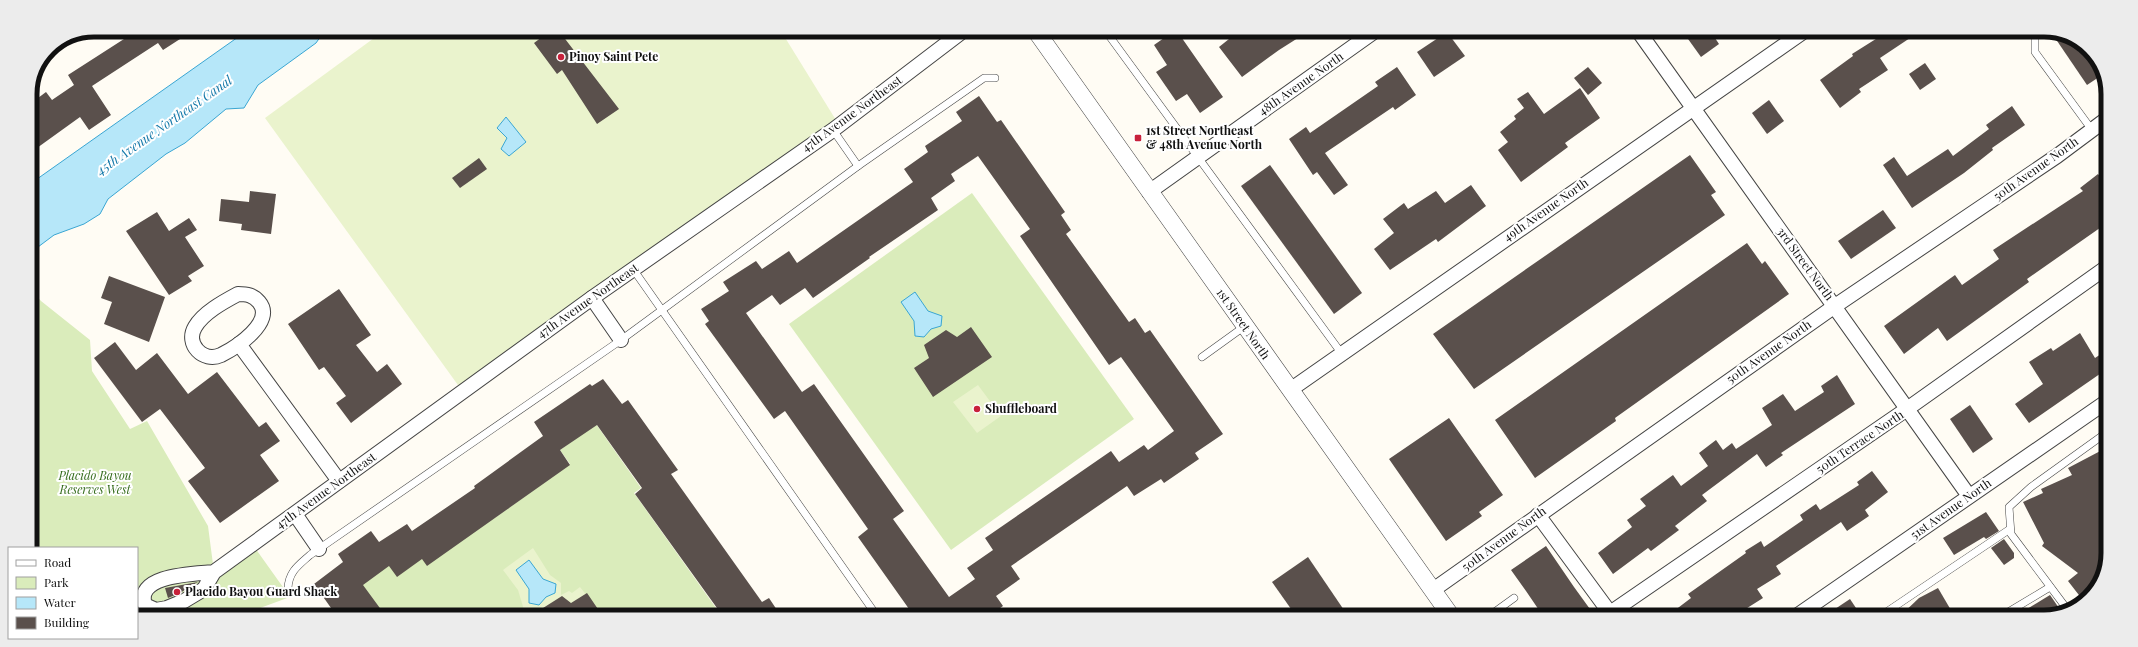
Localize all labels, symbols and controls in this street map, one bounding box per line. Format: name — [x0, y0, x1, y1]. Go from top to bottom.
place label: Pinoy Saint Pete — [569, 48, 658, 64]
street label: 48th Avenue North — [1255, 48, 1346, 118]
marker: Pinoy Saint Pete — [556, 52, 566, 62]
water label: 45th Avenue Northeast Canal — [92, 70, 236, 179]
street label: 47th Avenue Northeast — [798, 71, 905, 155]
place label: 1st Street Northeast & 48th Avenue North — [1146, 122, 1263, 152]
marker: 1st Street Northeast & 48th Avenue North — [1133, 133, 1143, 143]
street label: 50th Avenue North — [1990, 133, 2081, 203]
street label: 49th Avenue North — [1500, 174, 1591, 244]
street label: 3rd Street North — [1774, 224, 1838, 303]
street label: 47th Avenue Northeast — [534, 259, 642, 341]
street label: 1st Street North — [1213, 285, 1274, 362]
street label: 50th Avenue North — [1723, 316, 1814, 386]
place label: Shuffleboard — [985, 400, 1057, 416]
marker: Shuffleboard — [972, 404, 982, 414]
street label: 50th Terrace North — [1813, 406, 1906, 476]
street label: 47th Avenue Northeast — [272, 448, 379, 532]
park label: Placido Bayou Reserves West — [57, 467, 132, 497]
street label: 51st Avenue North — [1907, 474, 1994, 542]
street label: 50th Avenue North — [1458, 502, 1549, 574]
legend — [8, 547, 138, 639]
text: Road — [44, 554, 71, 570]
text: Park — [44, 574, 69, 590]
place label: Placido Bayou Guard Shack — [185, 583, 338, 599]
marker: Placido Bayou Guard Shack — [172, 587, 182, 597]
text: Water — [43, 594, 77, 610]
text: Building — [44, 614, 90, 630]

